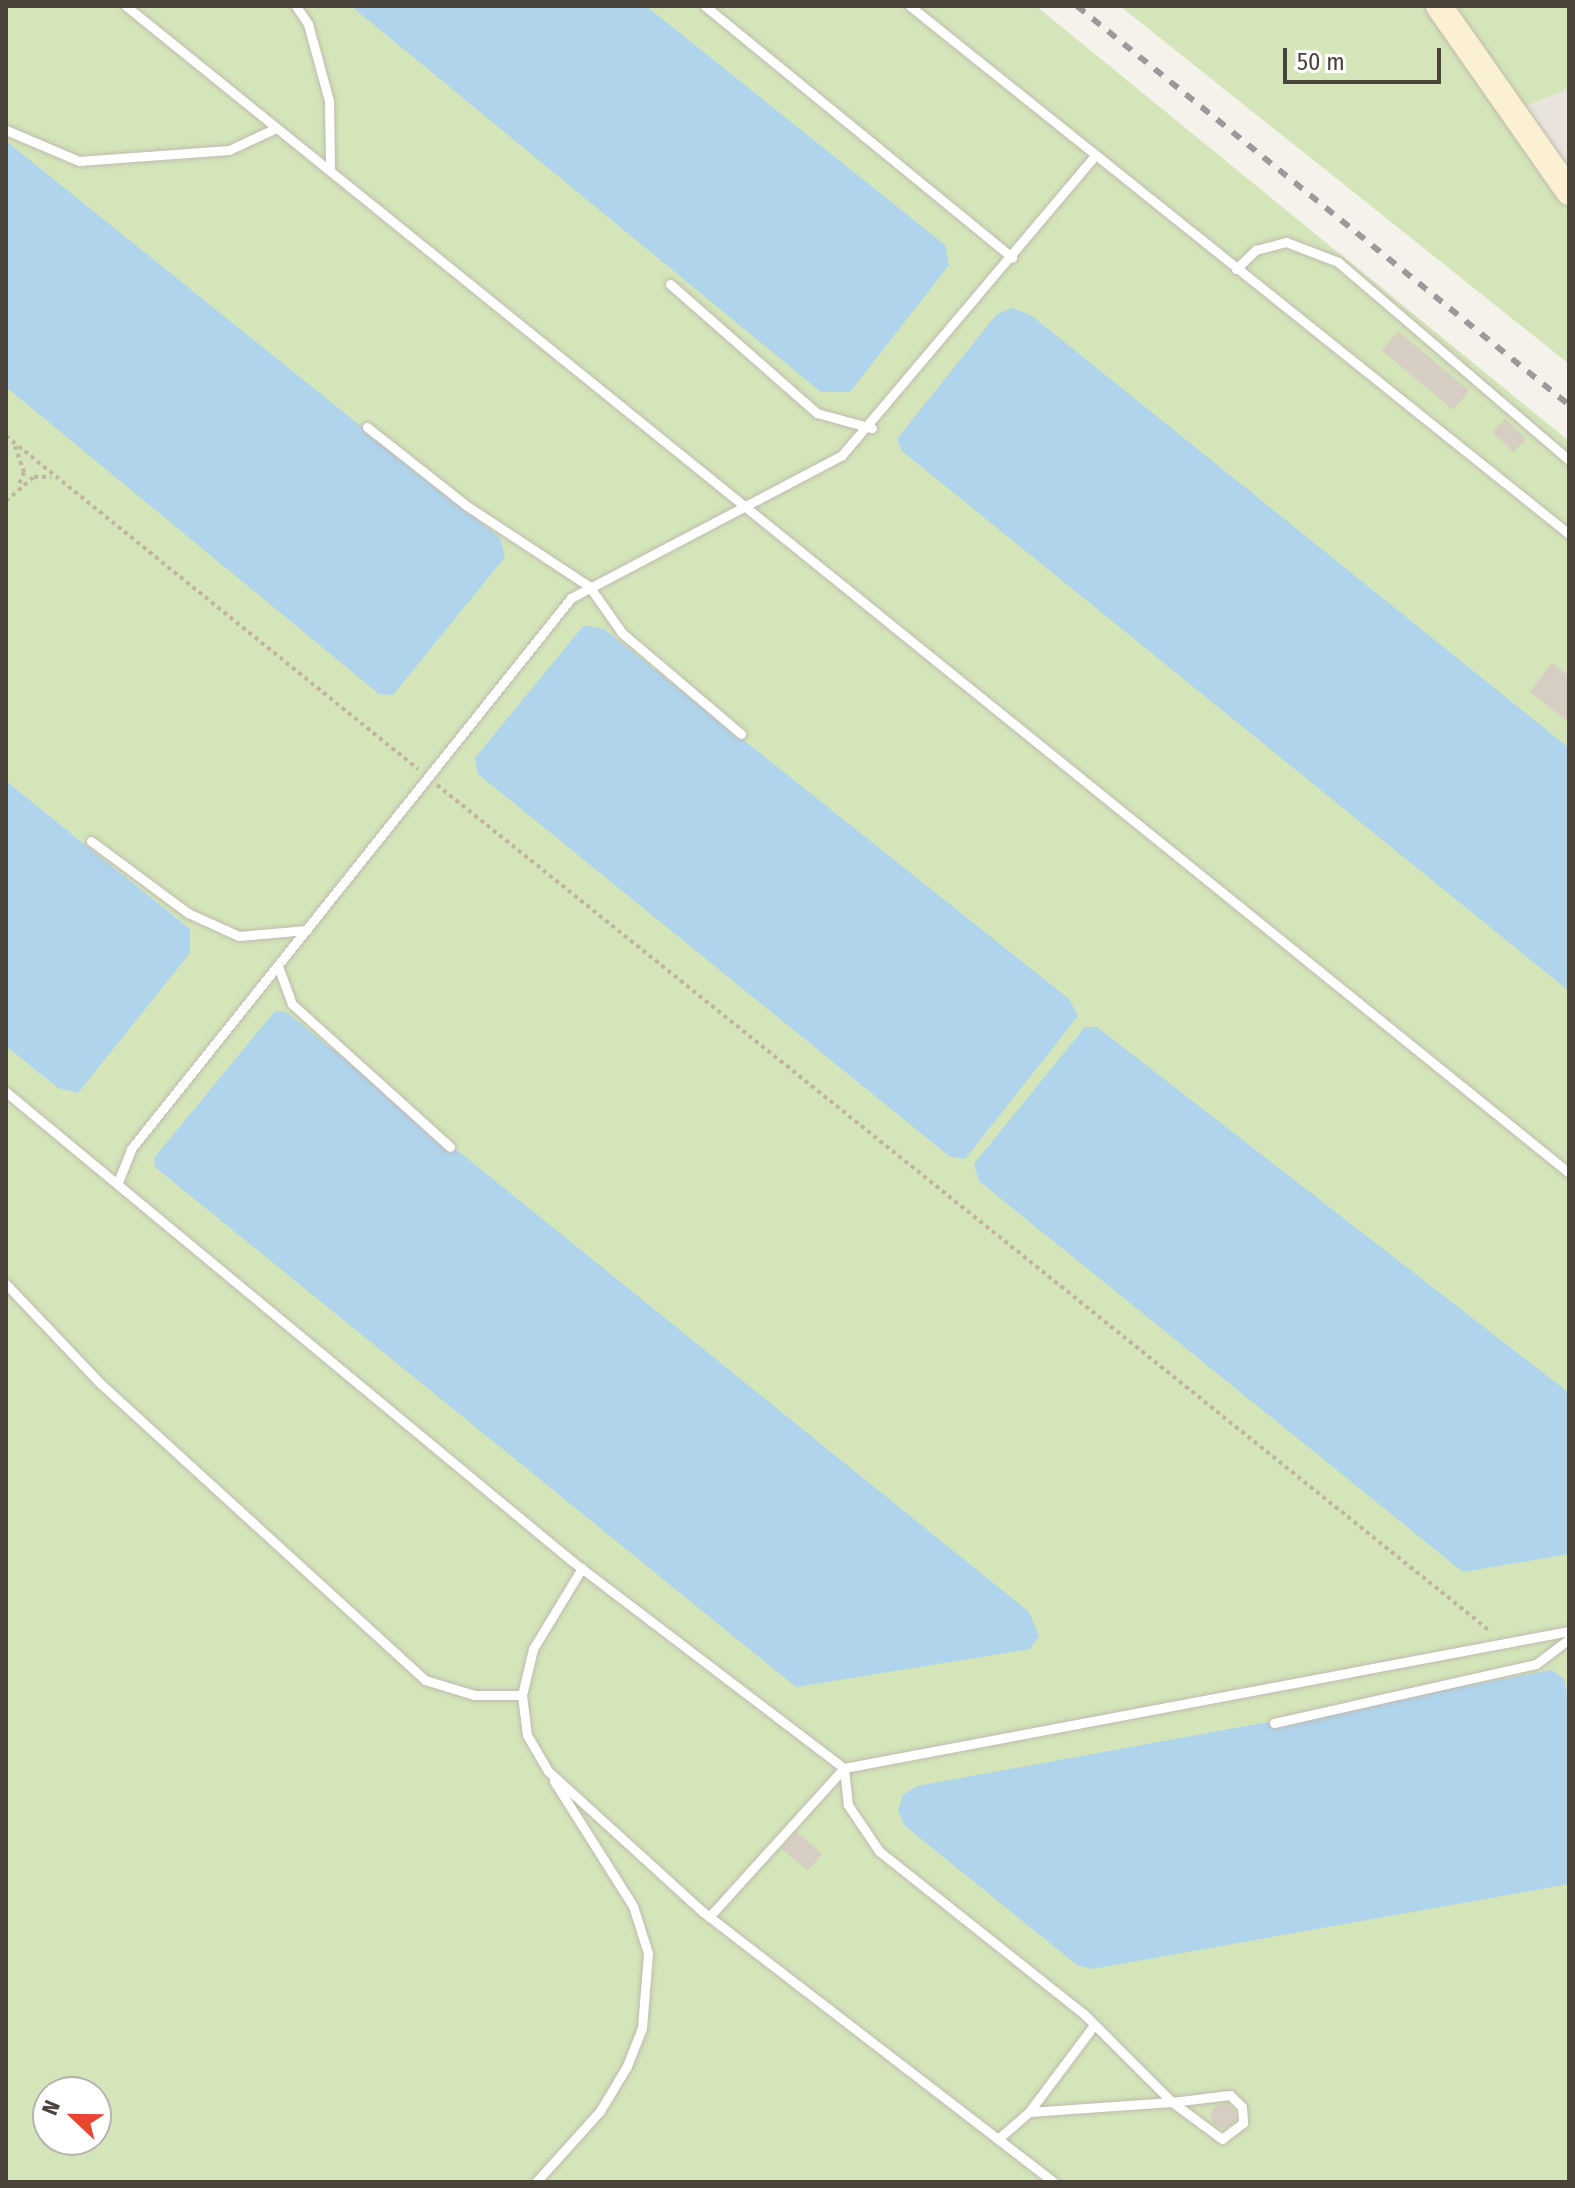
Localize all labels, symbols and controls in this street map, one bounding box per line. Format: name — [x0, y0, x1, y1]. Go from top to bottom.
scale bar — [1287, 32, 1445, 82]
text: 50 m — [1297, 48, 1345, 76]
north arrow — [32, 2076, 112, 2156]
text: N — [36, 2096, 66, 2119]

